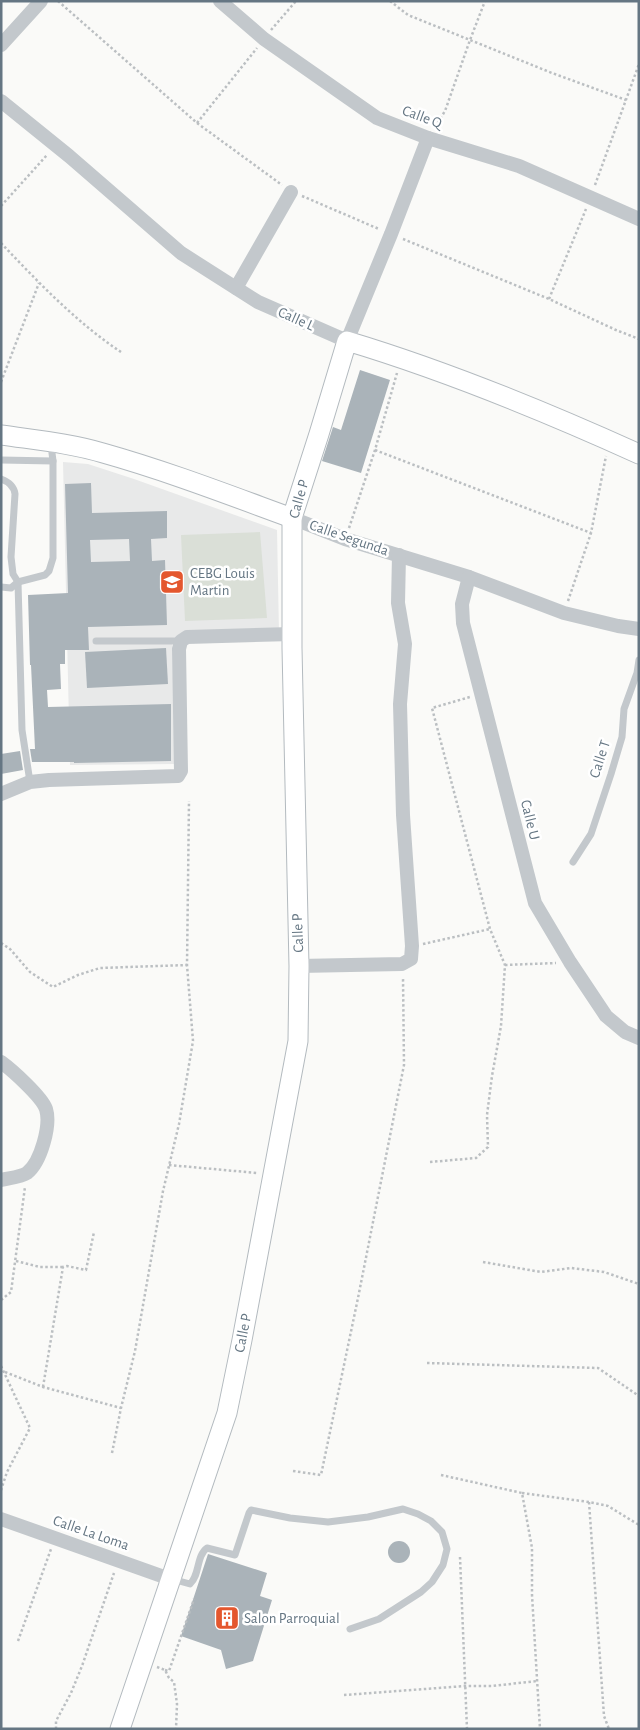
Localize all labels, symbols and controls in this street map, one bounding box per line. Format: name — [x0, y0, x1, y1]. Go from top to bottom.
street label: Calle Q — [400, 103, 445, 132]
street label: Calle L — [276, 304, 317, 334]
street label: Calle P — [286, 478, 312, 520]
street label: Calle Segunda — [308, 518, 390, 559]
place label: CEBG Louis Martin — [190, 566, 255, 598]
school or university icon: CEBG Louis Martin — [159, 569, 185, 595]
street label: Calle T — [587, 738, 613, 780]
street label: Calle U — [518, 798, 542, 842]
street label: Calle P — [290, 913, 306, 953]
street label: Calle P — [232, 1312, 254, 1354]
street label: Calle La Loma — [51, 1513, 131, 1553]
building icon: Salon Parroquial — [214, 1605, 240, 1631]
place label: Salon Parroquial — [244, 1611, 340, 1626]

